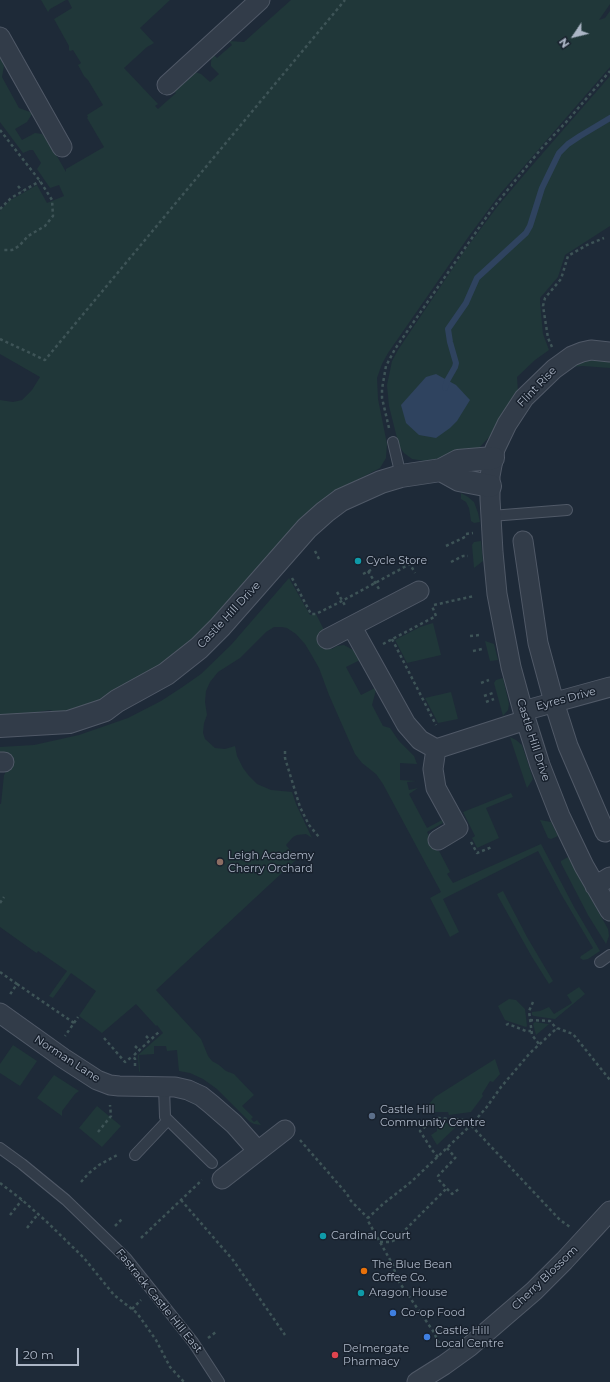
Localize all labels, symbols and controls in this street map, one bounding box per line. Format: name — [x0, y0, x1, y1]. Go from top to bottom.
north arrow — [554, 16, 594, 56]
text: N — [556, 35, 572, 51]
street label: Flint Rise — [515, 364, 559, 410]
place label: Cycle Store — [366, 554, 427, 568]
marker: Cycle Store — [353, 556, 363, 566]
street label: Castle Hill Drive — [195, 579, 263, 651]
street label: Eyres Drive — [535, 685, 597, 713]
street label: Castle Hill Drive — [513, 697, 553, 783]
place label: Leigh Academy Cherry Orchard — [228, 849, 314, 875]
marker: Leigh Academy Cherry Orchard — [215, 857, 225, 867]
street label: Norman Lane — [32, 1033, 102, 1085]
place label: Castle Hill Community Centre — [380, 1103, 485, 1129]
marker: Castle Hill Community Centre — [367, 1111, 377, 1121]
place label: Cardinal Court — [331, 1229, 411, 1243]
marker: Cardinal Court — [318, 1231, 328, 1241]
street label: Cherry Blossom — [509, 1243, 581, 1313]
street label: Fastrack Castle Hill East — [113, 1246, 205, 1356]
place label: The Blue Bean Coffee Co. — [372, 1258, 452, 1284]
marker: The Blue Bean Coffee Co. — [359, 1266, 369, 1276]
place label: Aragon House — [369, 1286, 447, 1300]
marker: Aragon House — [356, 1288, 366, 1298]
place label: Co-op Food — [401, 1306, 465, 1320]
marker: Co-op Food — [388, 1308, 398, 1318]
place label: Castle Hill Local Centre — [435, 1324, 504, 1350]
marker: Castle Hill Local Centre — [422, 1332, 432, 1342]
scale bar — [18, 1340, 81, 1366]
place label: Delmergate Pharmacy — [343, 1342, 409, 1368]
text: 20 m — [23, 1347, 54, 1362]
marker: Delmergate Pharmacy — [330, 1350, 340, 1360]

